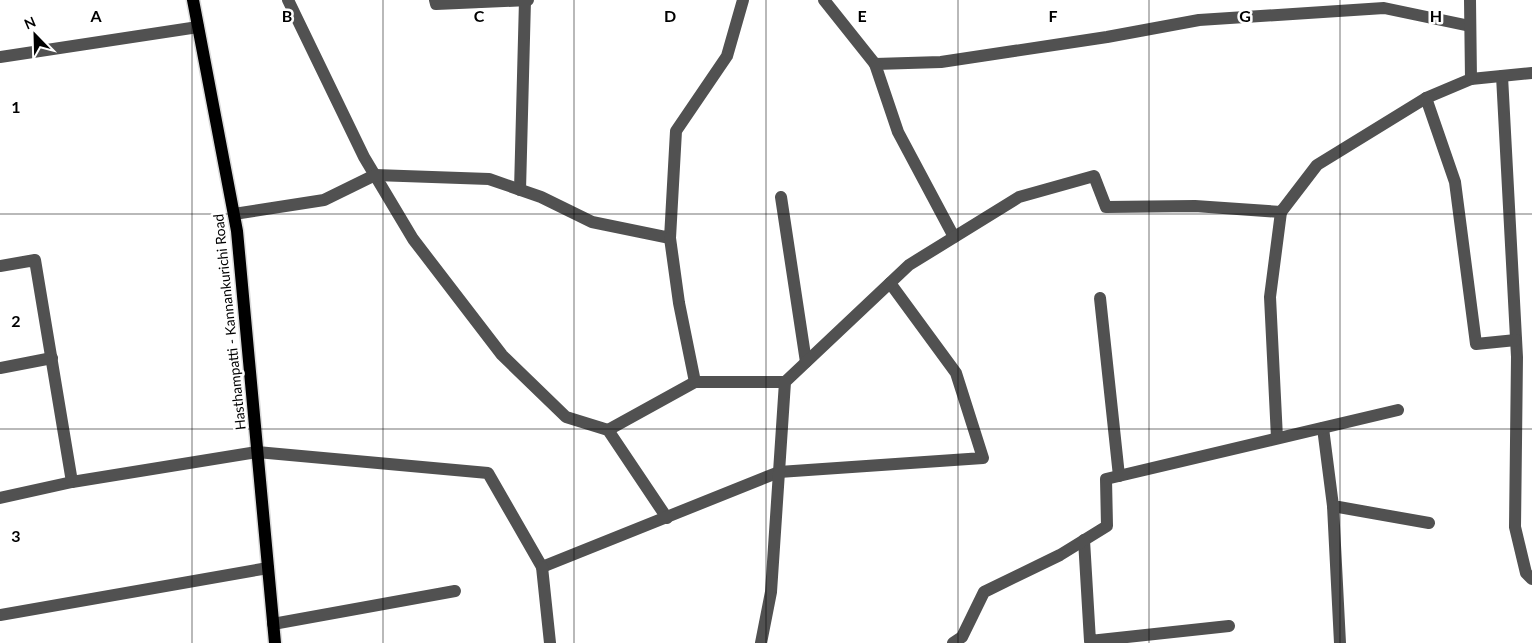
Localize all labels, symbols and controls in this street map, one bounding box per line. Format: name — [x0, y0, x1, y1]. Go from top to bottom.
text: A — [89, 6, 102, 25]
text: B — [282, 6, 292, 25]
text: C — [474, 6, 485, 25]
text: D — [664, 6, 676, 25]
text: E — [857, 6, 867, 25]
text: F — [1048, 6, 1058, 25]
text: G — [1239, 6, 1251, 25]
text: H — [1430, 6, 1442, 25]
north arrow — [10, 10, 60, 60]
text: N — [21, 13, 38, 33]
text: 1 — [11, 97, 21, 116]
street label: Hasthampatti - Kannankurichi Road — [209, 213, 249, 431]
text: 2 — [11, 311, 21, 330]
text: 3 — [11, 526, 21, 545]

